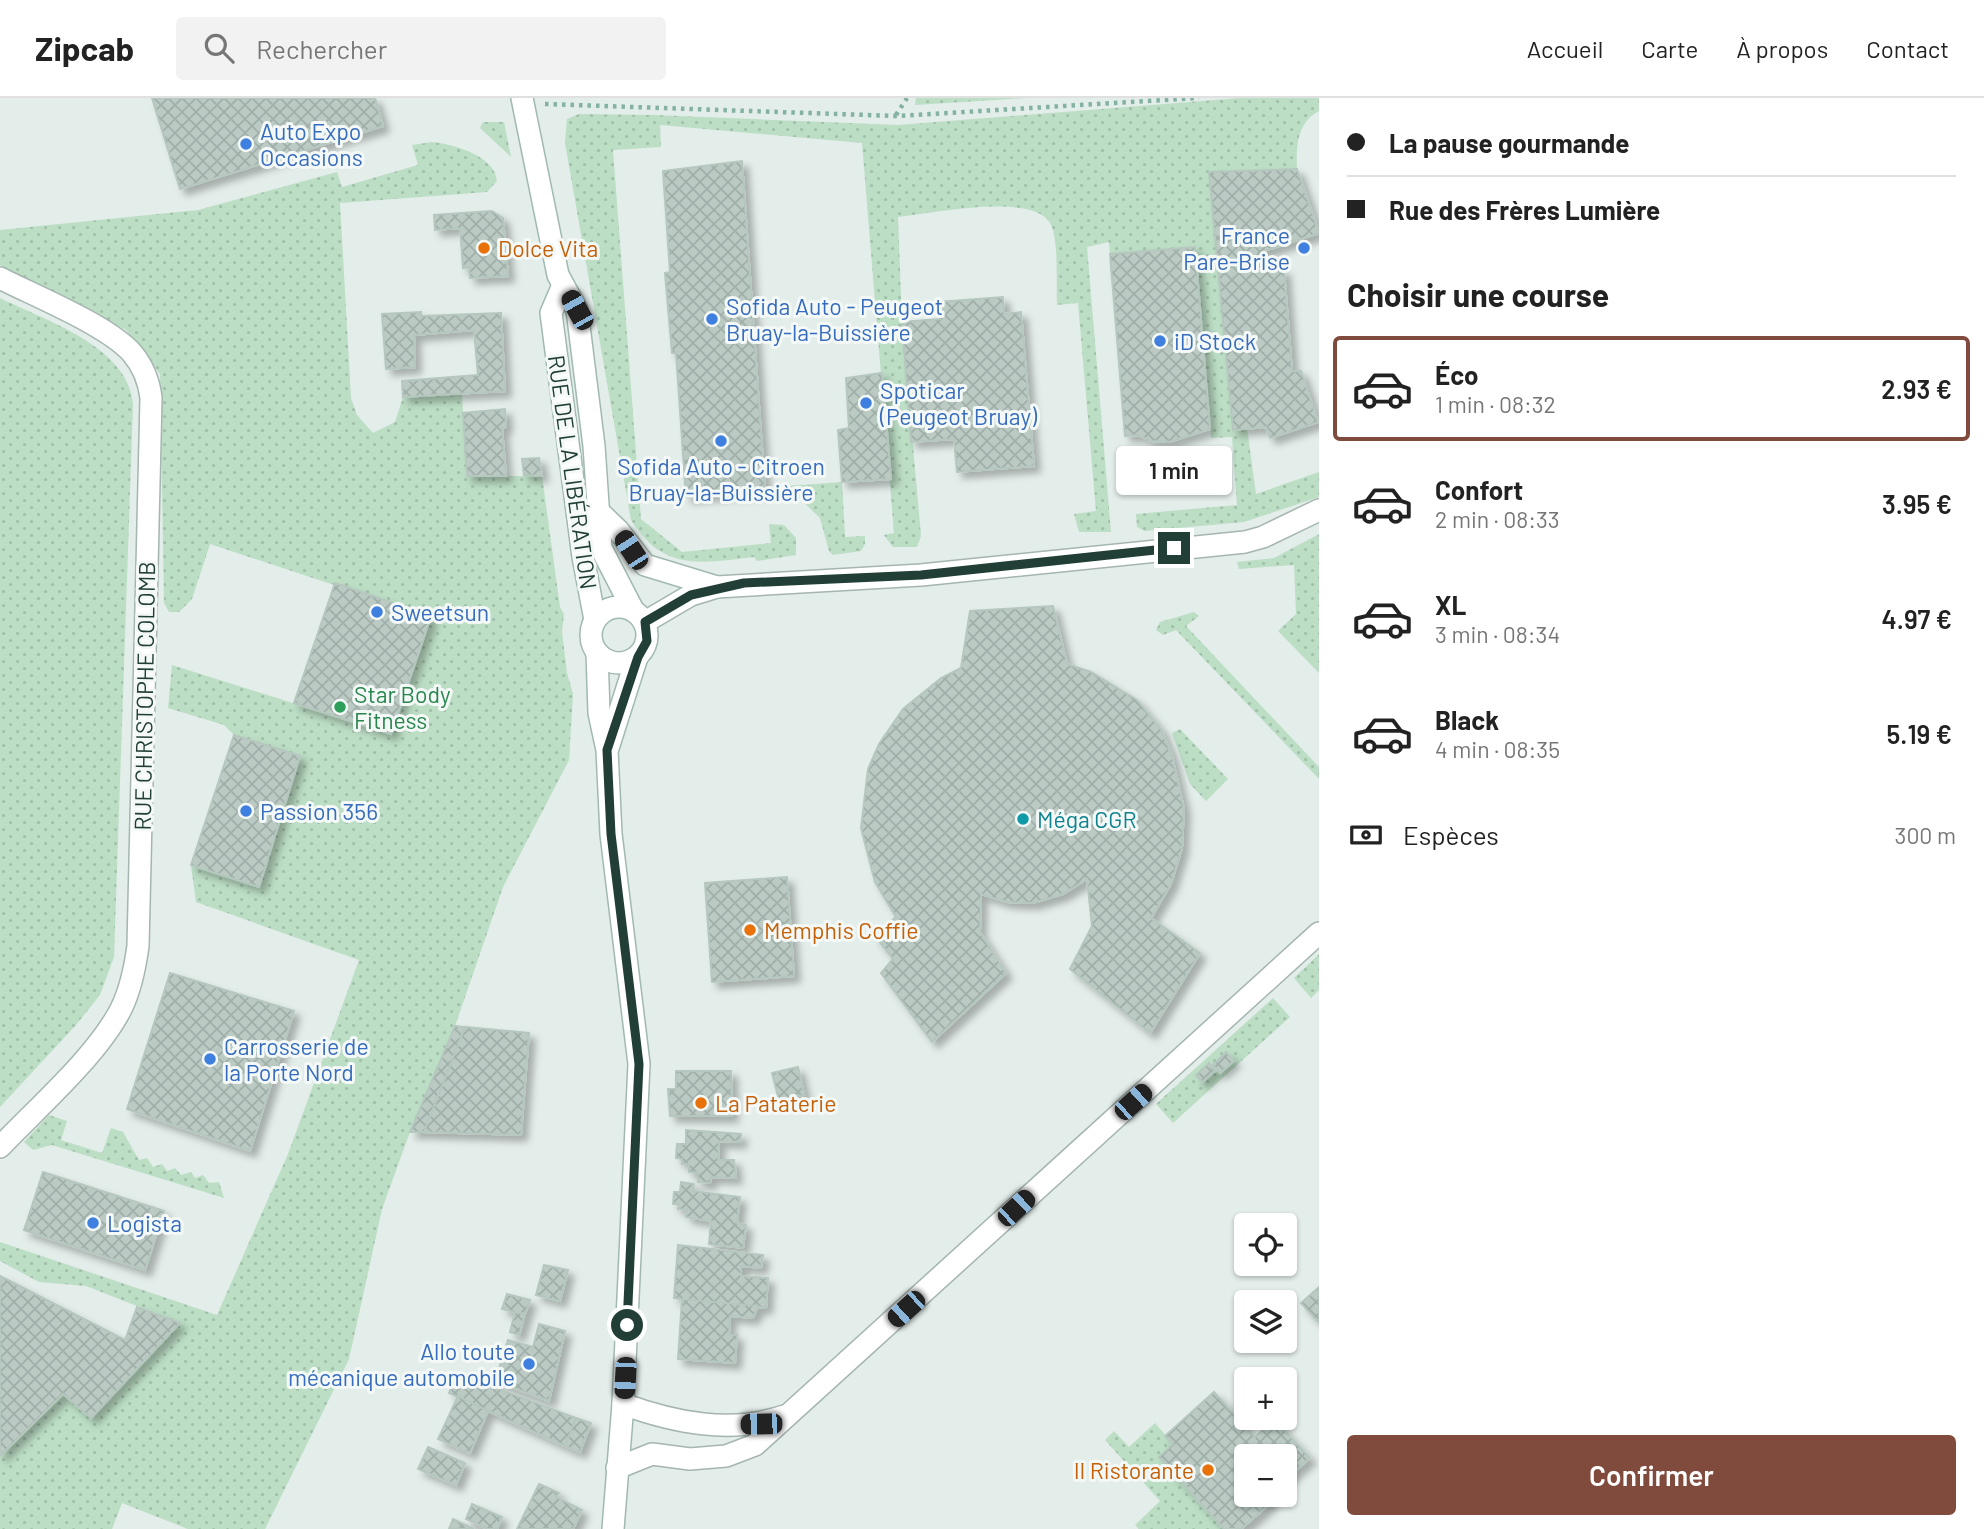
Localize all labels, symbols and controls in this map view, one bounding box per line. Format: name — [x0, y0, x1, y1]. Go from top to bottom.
search box — [176, 17, 666, 80]
text: Zipcab — [35, 28, 134, 68]
icon: search — [200, 29, 238, 67]
text: Rechercher — [256, 33, 387, 64]
text: Accueil — [1527, 34, 1603, 63]
text: Carte — [1641, 34, 1698, 63]
text: À propos — [1736, 34, 1828, 63]
text: Contact — [1866, 34, 1949, 63]
place label: Auto Expo Occasions — [260, 117, 363, 171]
text: La pause gourmande — [1389, 127, 1629, 158]
marker: Auto Expo Occasions — [238, 136, 254, 152]
text: Rue des Frères Lumière — [1389, 194, 1660, 225]
place label: France Pare-Brise — [1183, 221, 1290, 275]
place label: Dolce Vita — [498, 234, 598, 262]
marker: Dolce Vita — [476, 240, 492, 256]
marker: France Pare-Brise — [1296, 240, 1312, 256]
text: Choisir une course — [1347, 275, 1609, 313]
car — [558, 287, 597, 333]
place label: Sofida Auto - Peugeot Bruay-la-Buissière — [726, 292, 943, 346]
marker: Sofida Auto - Peugeot Bruay-la-Buissière — [704, 311, 720, 327]
place label: iD Stock — [1174, 327, 1256, 355]
marker: iD Stock — [1152, 333, 1168, 349]
street label: RUE DE LA LIBÉRATION — [543, 353, 603, 591]
icon: car — [1351, 357, 1414, 420]
text: Éco — [1435, 359, 1478, 390]
text: 2.93 € — [1881, 373, 1952, 404]
place label: Spoticar (Peugeot Bruay) — [879, 376, 1038, 430]
text: 1 min · 08:32 — [1435, 390, 1556, 418]
marker: Spoticar (Peugeot Bruay) — [858, 395, 874, 411]
marker: Sofida Auto - Citroen Bruay-la-Buissière — [713, 433, 729, 449]
callout: 1 min — [1116, 447, 1232, 496]
place label: Sofida Auto - Citroen Bruay-la-Buissière — [617, 452, 825, 506]
text: 1 min — [1149, 456, 1199, 484]
icon: car — [1351, 472, 1414, 535]
text: Confort — [1435, 474, 1523, 505]
text: 3.95 € — [1882, 488, 1952, 519]
text: 2 min · 08:33 — [1435, 505, 1560, 533]
car — [611, 527, 652, 573]
route end — [1158, 532, 1190, 564]
street label: RUE CHRISTOPHE COLOMB — [128, 561, 160, 831]
icon: car — [1351, 587, 1414, 650]
text: XL — [1435, 589, 1466, 620]
place label: Sweetsun — [391, 598, 489, 626]
text: 4.97 € — [1882, 603, 1952, 634]
marker: Sweetsun — [369, 604, 385, 620]
text: 3 min · 08:34 — [1435, 620, 1560, 648]
place label: Star Body Fitness — [354, 680, 451, 734]
marker: Star Body Fitness — [332, 699, 348, 715]
icon: car — [1351, 702, 1414, 765]
text: Black — [1435, 704, 1499, 735]
text: 5.19 € — [1887, 718, 1952, 749]
text: 4 min · 08:35 — [1435, 735, 1560, 763]
place label: Passion 356 — [260, 797, 378, 825]
marker: Passion 356 — [238, 803, 254, 819]
place label: Méga CGR — [1037, 805, 1137, 833]
marker: Méga CGR — [1015, 811, 1031, 827]
icon: cash — [1347, 816, 1385, 854]
text: Espèces — [1403, 819, 1499, 850]
text: 300 m — [1895, 821, 1956, 849]
place label: Memphis Coffie — [764, 916, 919, 944]
marker: Memphis Coffie — [742, 922, 758, 938]
place label: Carrosserie de la Porte Nord — [224, 1032, 369, 1086]
marker: Carrosserie de la Porte Nord — [202, 1051, 218, 1067]
car — [1111, 1080, 1156, 1124]
place label: La Pataterie — [715, 1089, 836, 1117]
marker: La Pataterie — [693, 1095, 709, 1111]
car — [994, 1186, 1039, 1230]
place label: Logista — [107, 1209, 182, 1237]
map controls — [1234, 1213, 1297, 1507]
button: locate — [1234, 1213, 1297, 1276]
marker: Logista — [85, 1215, 101, 1231]
car — [884, 1287, 929, 1331]
button: layers — [1234, 1290, 1297, 1353]
route start — [611, 1309, 643, 1341]
place label: Allo toute mécanique automobile — [288, 1337, 515, 1391]
marker: Allo toute mécanique automobile — [521, 1356, 537, 1372]
car — [614, 1356, 637, 1400]
button: + — [1234, 1367, 1297, 1430]
car — [740, 1413, 783, 1435]
button: Confirmer — [1347, 1435, 1956, 1515]
button: − — [1234, 1444, 1297, 1507]
place label: Il Ristorante — [1074, 1456, 1194, 1484]
marker: Il Ristorante — [1200, 1462, 1216, 1478]

